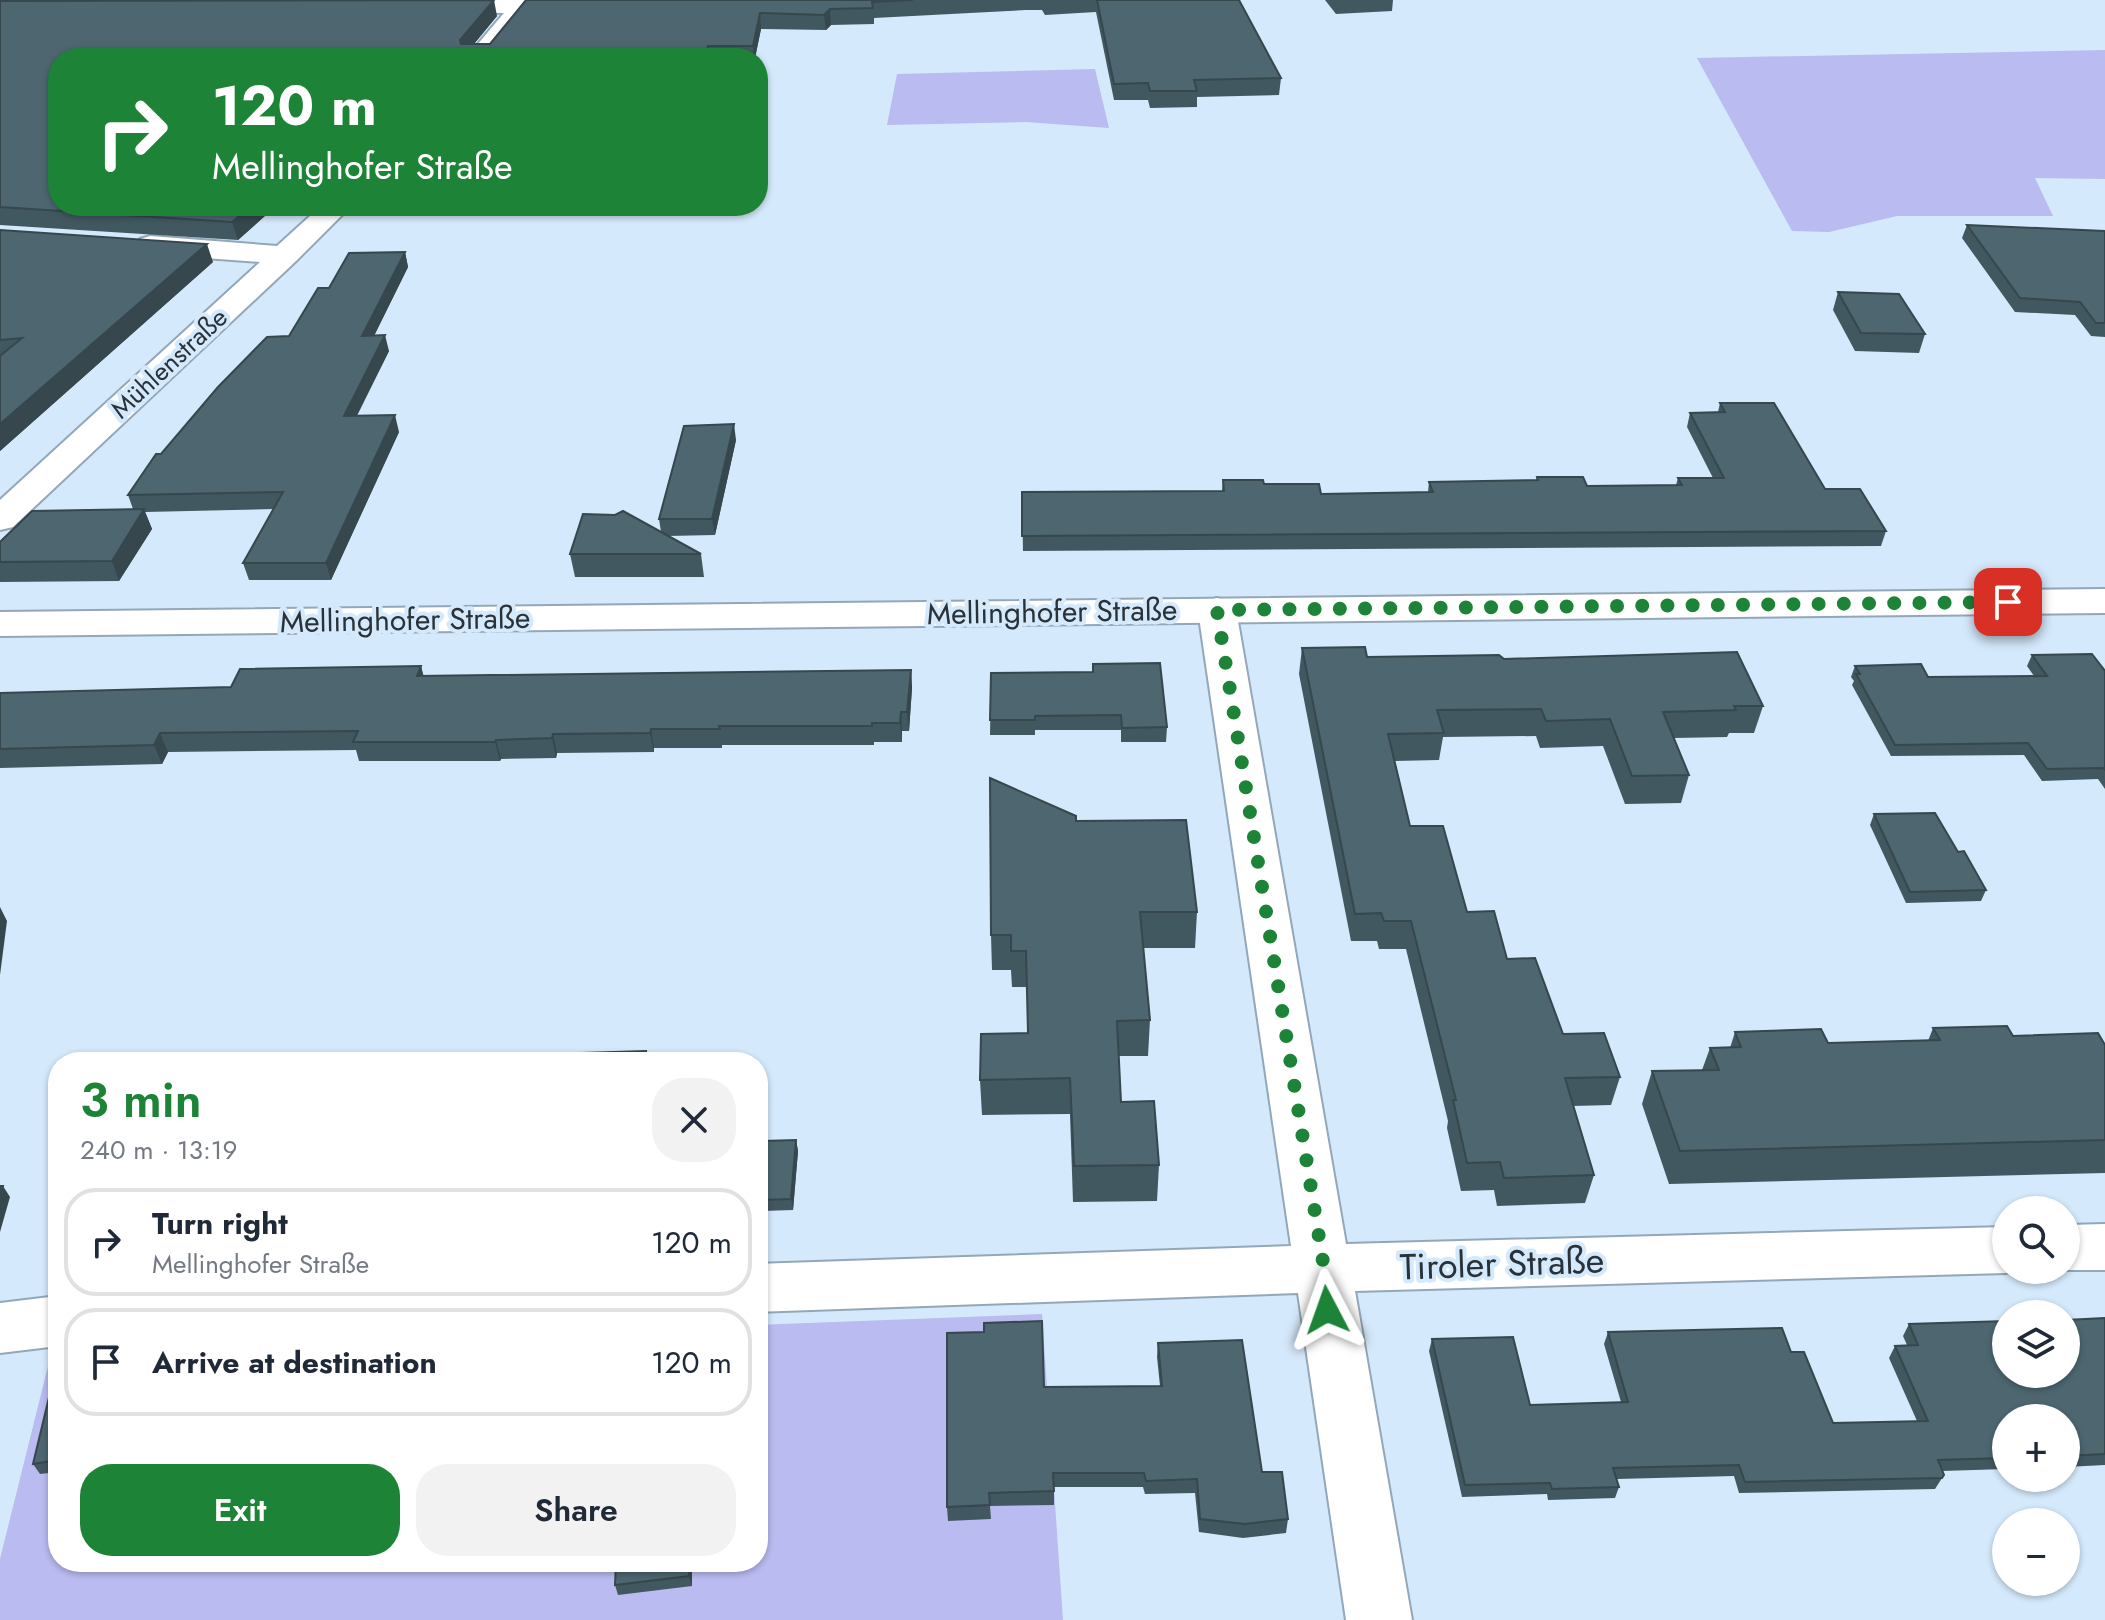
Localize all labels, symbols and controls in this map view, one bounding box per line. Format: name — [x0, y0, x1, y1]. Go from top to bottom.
text: 120 m — [212, 65, 377, 146]
icon: right — [80, 80, 184, 184]
text: Mellinghofer Straße — [212, 140, 513, 192]
street label: Mühlenstraße — [102, 299, 236, 427]
pin — [1974, 568, 2042, 636]
icon: arrive — [1986, 580, 2030, 624]
street label: Mellinghofer Straße — [926, 588, 1178, 635]
street label: Mellinghofer Straße — [279, 596, 531, 643]
text: 3 min — [80, 1066, 202, 1135]
button: close — [652, 1078, 736, 1162]
text: 240 m · 13:19 — [80, 1131, 237, 1169]
map controls — [1992, 1196, 2080, 1596]
button: search — [1992, 1196, 2080, 1284]
text: Turn right — [152, 1202, 288, 1245]
icon: right — [84, 1220, 128, 1264]
text: 120 m — [651, 1221, 732, 1264]
street label: Tiroler Straße — [1399, 1233, 1605, 1293]
text: Mellinghofer Straße — [152, 1245, 369, 1283]
position arrow — [1285, 1268, 1369, 1352]
button: layers — [1992, 1300, 2080, 1388]
icon: arrive — [84, 1340, 128, 1384]
text: Arrive at destination — [152, 1341, 437, 1384]
text: 120 m — [651, 1341, 732, 1384]
button: + — [1992, 1404, 2080, 1492]
button: Exit — [80, 1464, 400, 1556]
button: Share — [416, 1464, 736, 1556]
button: − — [1992, 1508, 2080, 1596]

